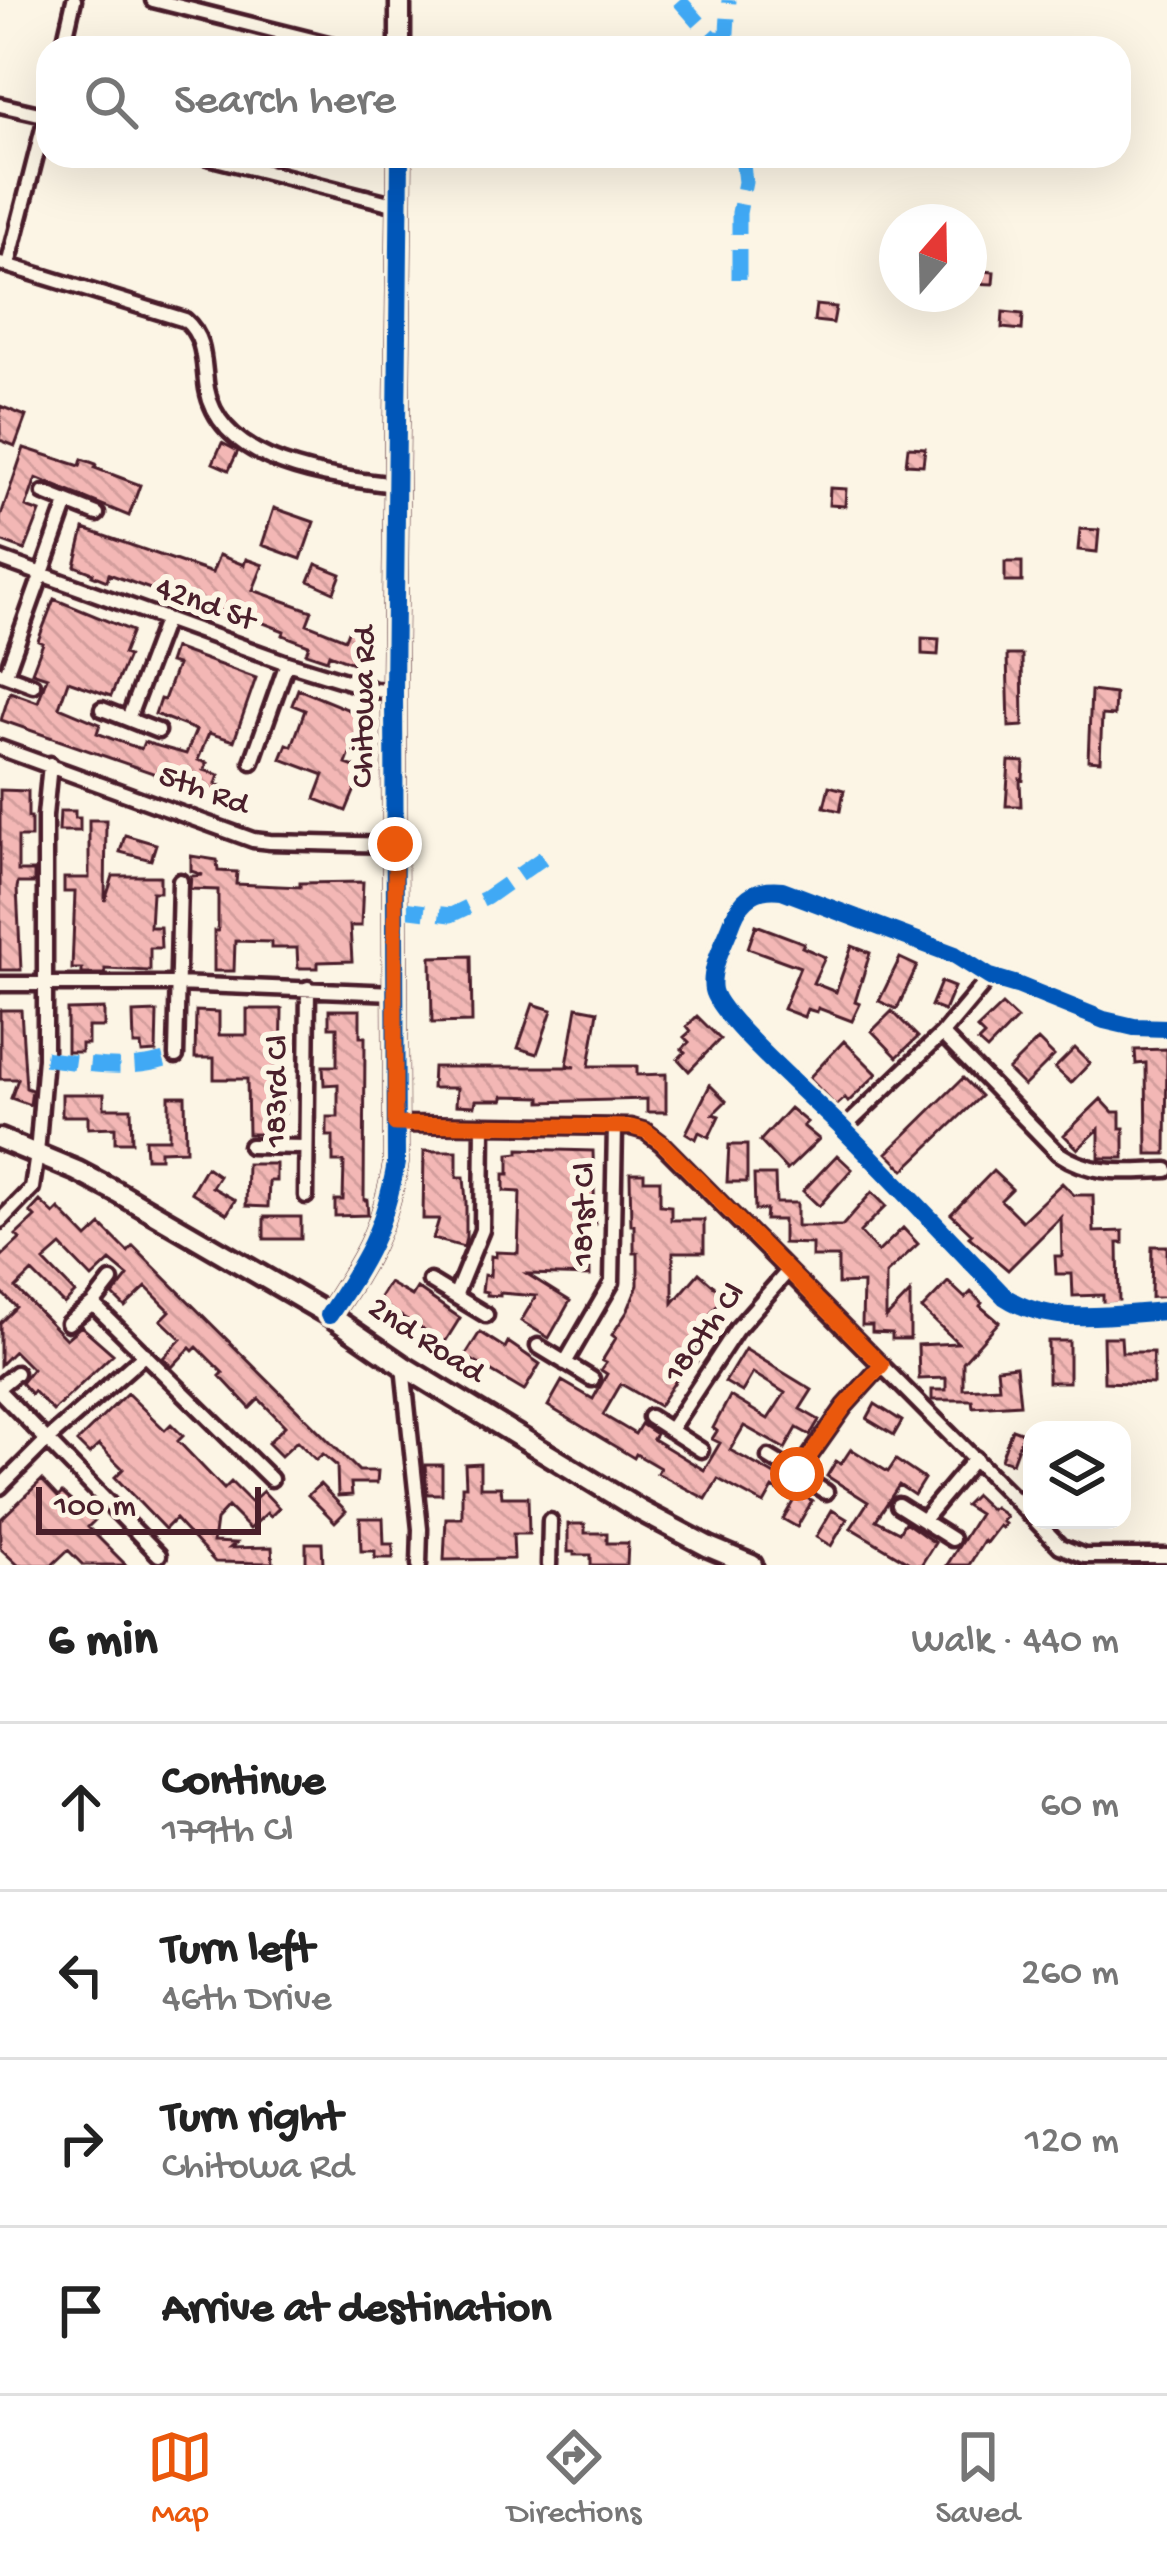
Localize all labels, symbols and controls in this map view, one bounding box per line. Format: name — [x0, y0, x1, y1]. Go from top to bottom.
search box — [36, 36, 1131, 168]
icon: search — [78, 69, 144, 135]
text: Search here — [174, 76, 396, 129]
north arrow — [879, 204, 987, 312]
street label: 42nd St — [150, 570, 262, 642]
street label: Chitowa Rd — [346, 623, 386, 788]
street label: 5th Rd — [153, 758, 256, 827]
route end — [368, 817, 422, 871]
street label: 183rd Cl — [259, 1034, 299, 1149]
street label: 181st Cl — [566, 1162, 606, 1267]
street label: 180th Cl — [656, 1277, 755, 1392]
street label: 2nd Road — [360, 1290, 493, 1395]
map controls — [1023, 1421, 1131, 1529]
button: layers — [1023, 1421, 1131, 1529]
route start — [770, 1447, 824, 1501]
scale bar — [36, 1481, 261, 1534]
text: 100 m — [54, 1489, 136, 1527]
text: 6 min — [48, 1613, 157, 1673]
text: Walk · 440 m — [912, 1620, 1119, 1666]
text: Continue — [162, 1757, 325, 1810]
icon: ahead — [48, 1774, 114, 1840]
text: 60 m — [1040, 1784, 1119, 1830]
text: 179th Cl — [162, 1810, 293, 1856]
text: Turn left — [162, 1925, 314, 1978]
icon: left — [48, 1942, 114, 2008]
text: 260 m — [1021, 1952, 1119, 1998]
text: 46th Drive — [162, 1978, 331, 2024]
text: Turn right — [162, 2093, 342, 2146]
icon: right — [48, 2110, 114, 2176]
text: 120 m — [1025, 2120, 1119, 2166]
text: Chitowa Rd — [162, 2146, 353, 2192]
icon: arrive — [48, 2278, 114, 2344]
text: Arrive at destination — [162, 2284, 551, 2337]
tab: Map — [147, 2424, 213, 2534]
tab: Directions — [507, 2424, 641, 2534]
tab: Saved — [935, 2424, 1020, 2534]

